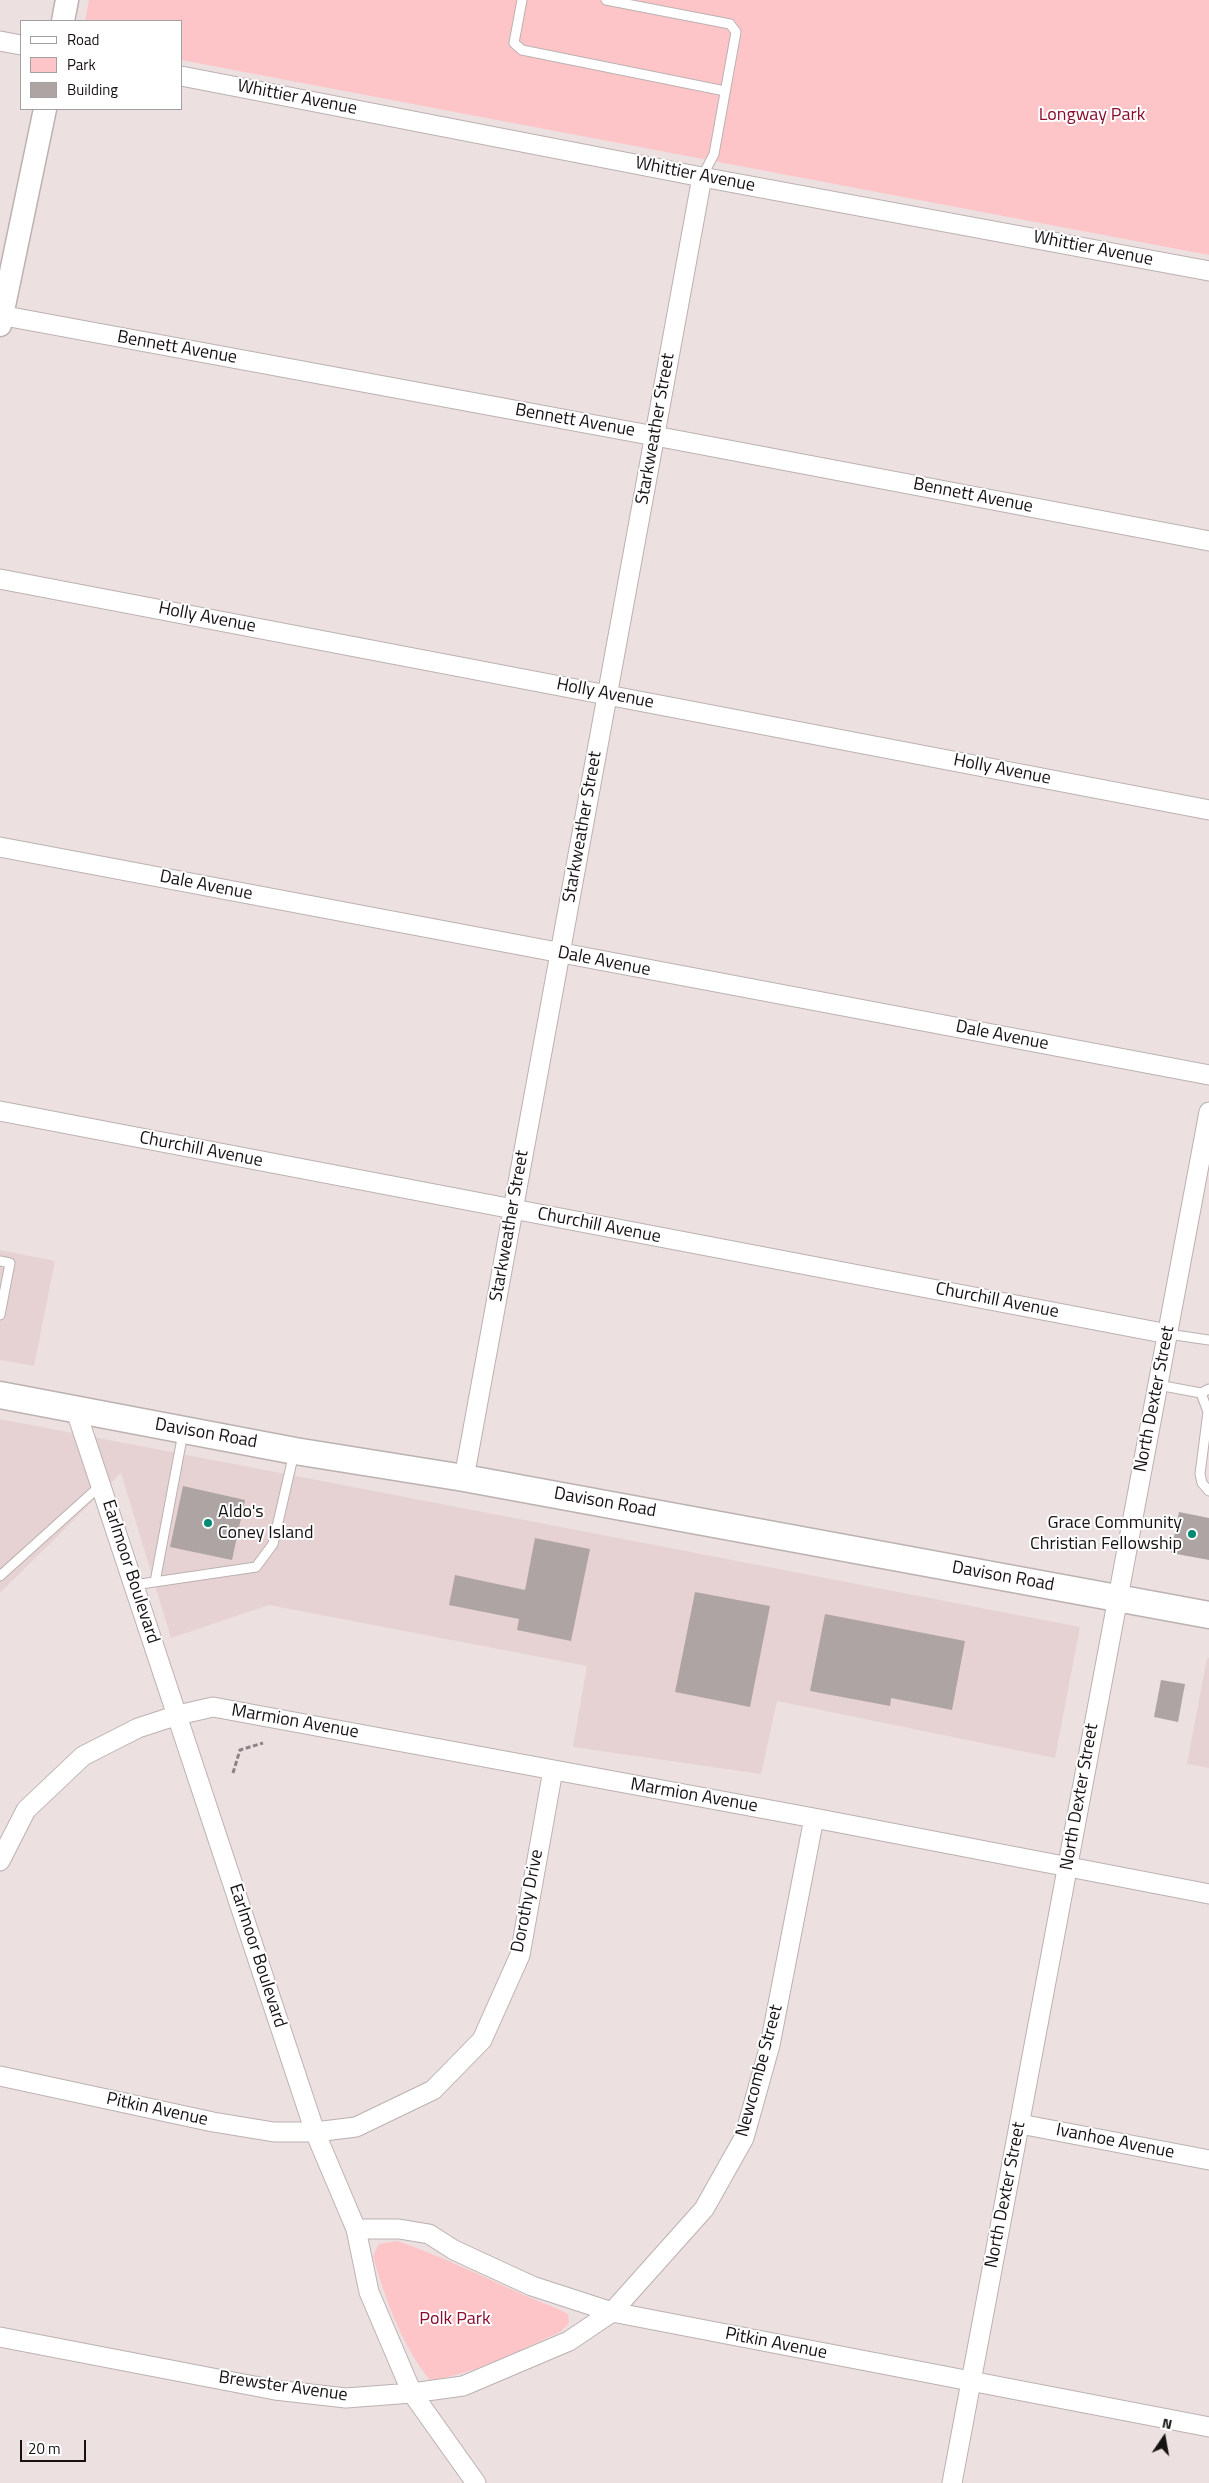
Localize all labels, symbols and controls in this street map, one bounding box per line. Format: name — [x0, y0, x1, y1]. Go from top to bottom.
legend — [20, 20, 182, 110]
text: Road — [67, 28, 99, 51]
text: Park — [67, 53, 96, 76]
street label: Whittier Avenue — [235, 76, 359, 120]
text: Building — [67, 78, 118, 101]
park label: Longway Park — [1039, 105, 1145, 127]
street label: Whittier Avenue — [633, 153, 757, 197]
street label: Whittier Avenue — [1031, 227, 1155, 271]
street label: Bennett Avenue — [115, 327, 239, 369]
street label: Starkweather Street — [632, 352, 680, 506]
street label: Bennett Avenue — [513, 400, 637, 442]
street label: Bennett Avenue — [911, 474, 1035, 518]
street label: Holly Avenue — [156, 598, 258, 638]
street label: Holly Avenue — [554, 674, 656, 714]
street label: Starkweather Street — [559, 750, 607, 904]
street label: Holly Avenue — [951, 750, 1053, 790]
street label: Dale Avenue — [158, 866, 254, 906]
street label: Dale Avenue — [556, 942, 652, 982]
street label: Dale Avenue — [954, 1016, 1050, 1056]
street label: Churchill Avenue — [138, 1127, 264, 1173]
street label: Starkweather Street — [486, 1149, 534, 1303]
street label: Churchill Avenue — [536, 1203, 662, 1249]
street label: Churchill Avenue — [934, 1278, 1060, 1324]
street label: North Dexter Street — [1130, 1324, 1180, 1474]
street label: Davison Road — [153, 1414, 259, 1454]
street label: Davison Road — [552, 1483, 658, 1523]
street label: Earlmoor Boulevard — [97, 1497, 163, 1647]
place label: Aldo's Coney Island — [218, 1502, 314, 1545]
place label: Grace Community Christian Fellowship — [1030, 1513, 1182, 1556]
marker: Aldo's Coney Island — [202, 1517, 214, 1529]
marker: Grace Community Christian Fellowship — [1186, 1528, 1198, 1540]
street label: Davison Road — [950, 1557, 1056, 1597]
street label: Marmion Avenue — [230, 1700, 360, 1744]
street label: North Dexter Street — [1056, 1722, 1104, 1872]
street label: Marmion Avenue — [629, 1774, 759, 1818]
street label: Dorothy Drive — [507, 1848, 549, 1954]
street label: Earlmoor Boulevard — [224, 1881, 290, 2031]
street label: Newcombe Street — [732, 2003, 788, 2139]
street label: Pitkin Avenue — [104, 2089, 210, 2131]
street label: North Dexter Street — [981, 2120, 1031, 2270]
street label: Ivanhoe Avenue — [1054, 2120, 1176, 2164]
park label: Polk Park — [419, 2309, 491, 2331]
street label: Pitkin Avenue — [723, 2324, 829, 2364]
street label: Brewster Avenue — [217, 2367, 349, 2407]
text: N — [1160, 2412, 1174, 2434]
north arrow — [1139, 2413, 1189, 2463]
scale bar — [22, 2430, 89, 2462]
text: 20 m — [28, 2437, 61, 2460]

